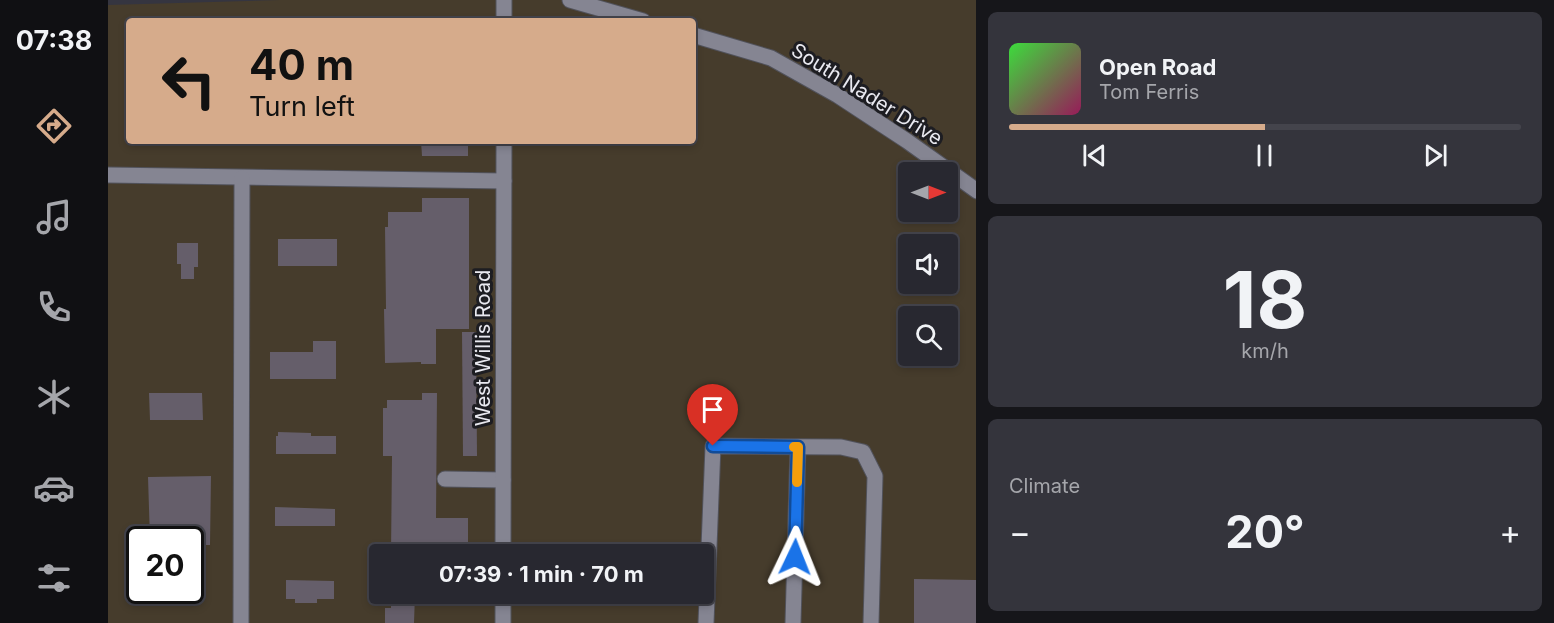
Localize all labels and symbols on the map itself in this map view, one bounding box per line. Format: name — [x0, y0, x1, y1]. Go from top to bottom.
street label: South Nader Drive — [787, 38, 947, 150]
north arrow — [898, 162, 958, 222]
street label: West Willis Road — [471, 270, 495, 426]
pin — [687, 384, 738, 446]
position arrow — [763, 525, 827, 589]
speed limit sign: 20 — [126, 526, 204, 604]

